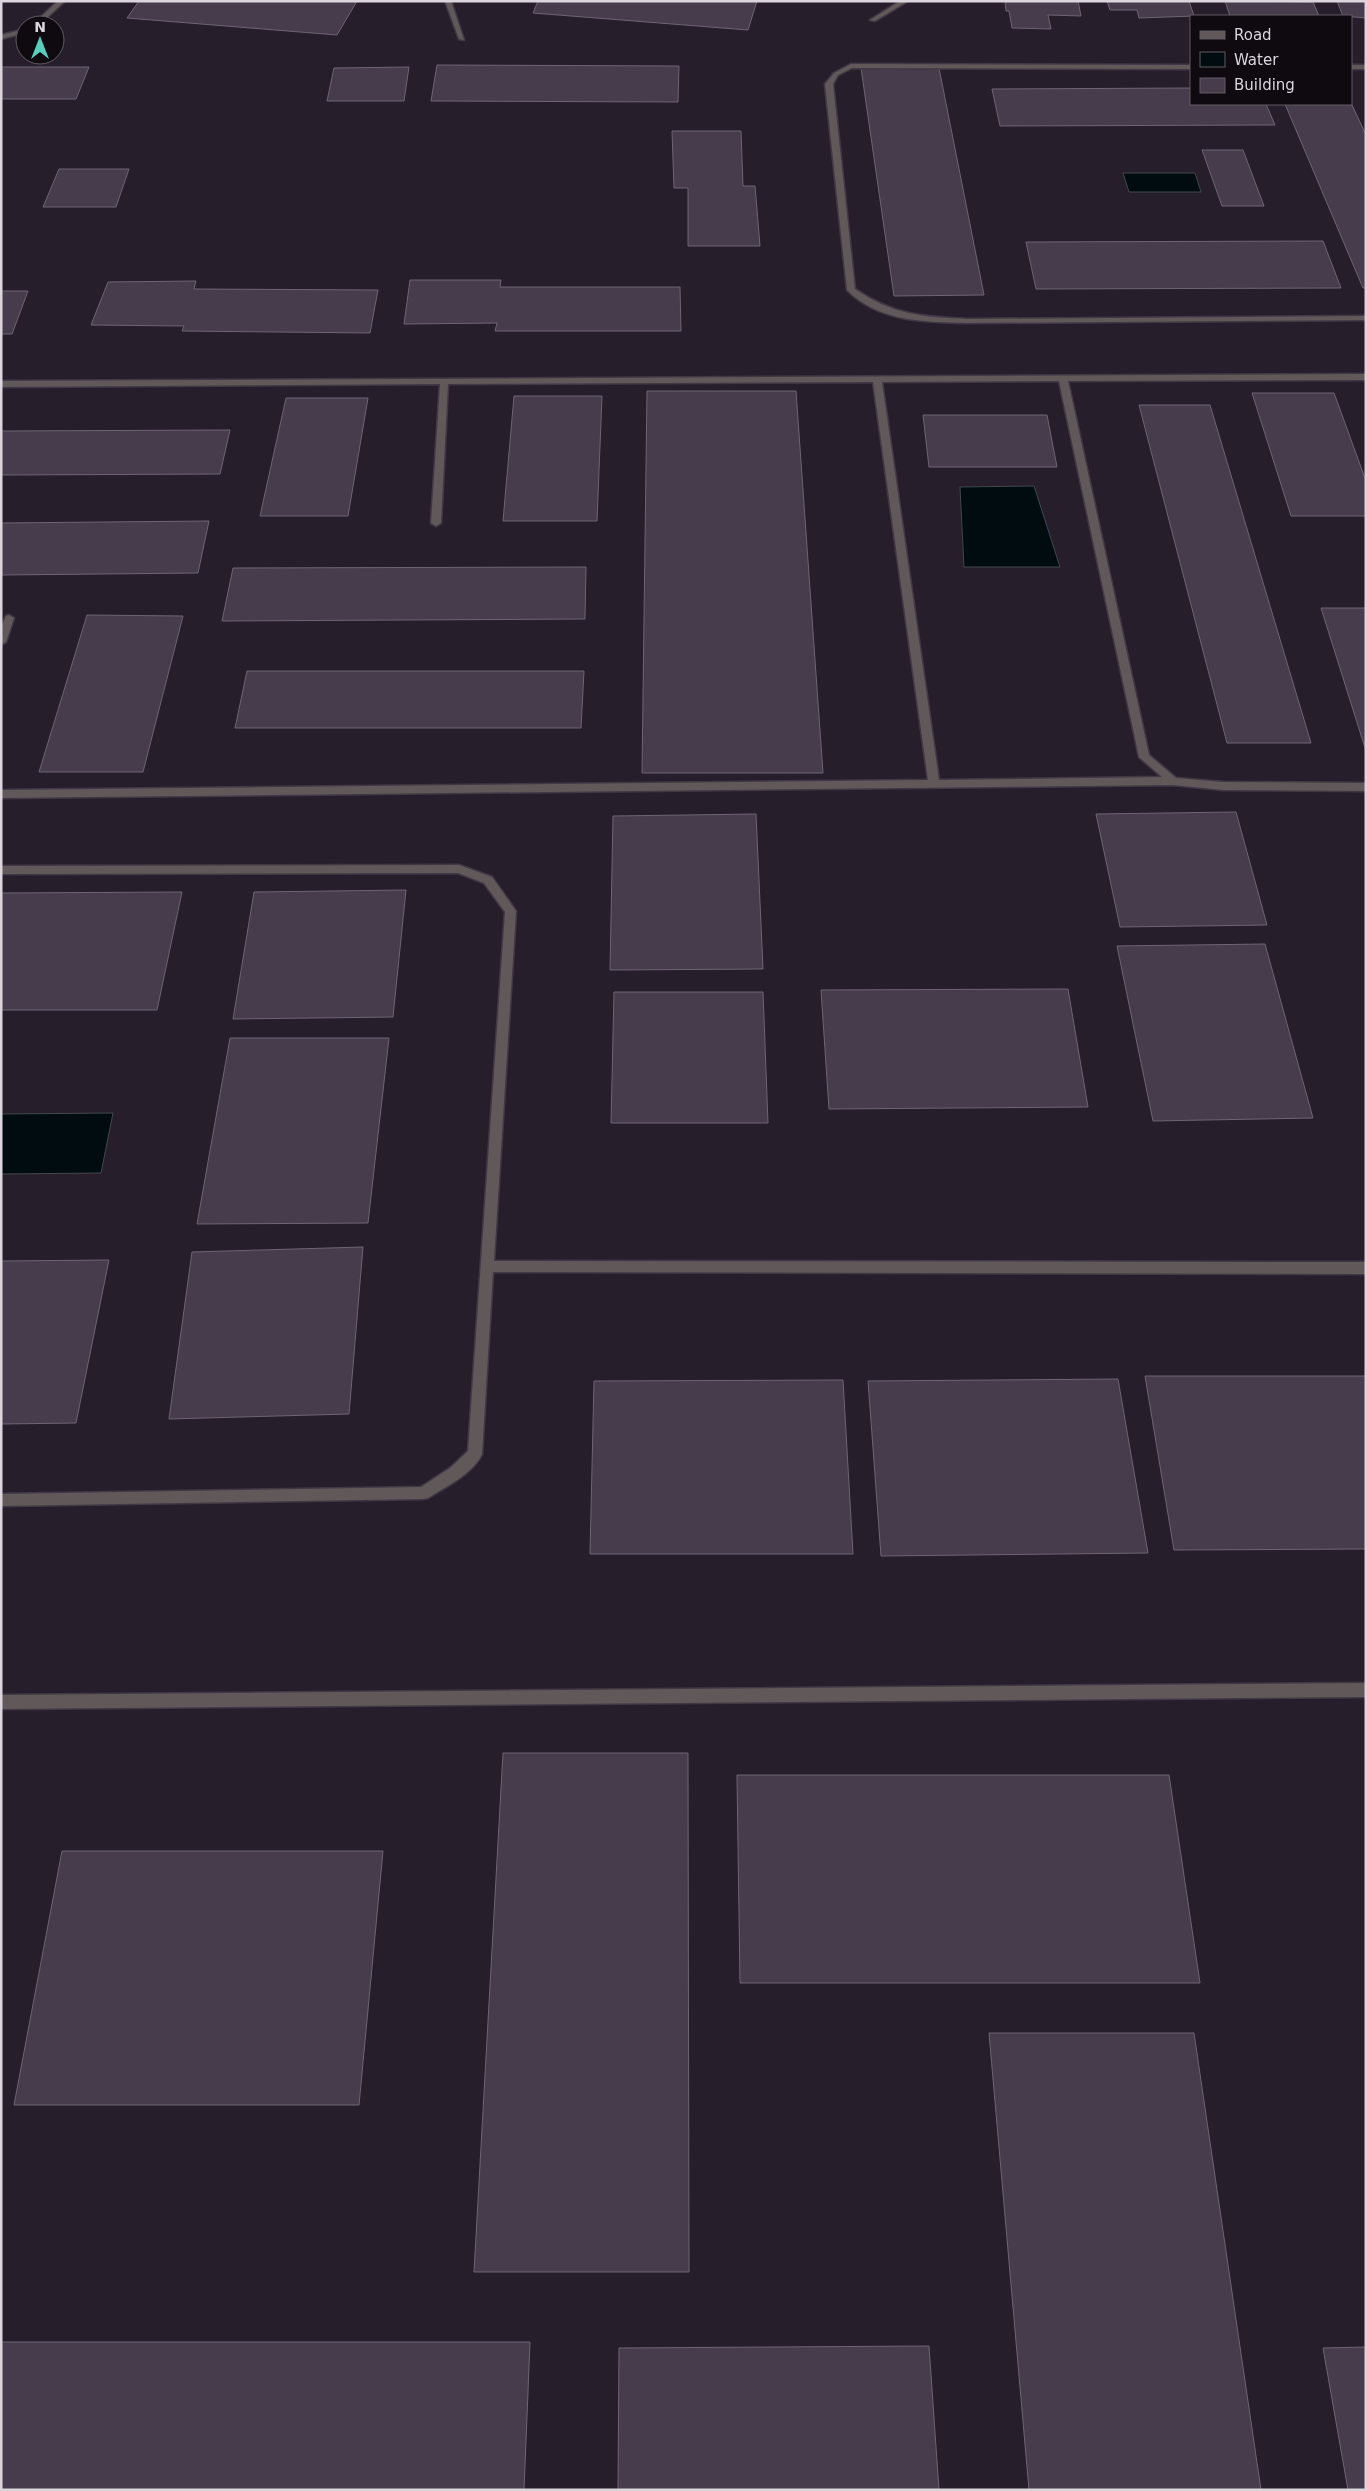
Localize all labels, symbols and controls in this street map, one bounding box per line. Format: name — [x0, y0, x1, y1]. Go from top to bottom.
north arrow — [15, 15, 65, 65]
legend — [1190, 15, 1352, 105]
text: N — [34, 19, 46, 35]
text: Road — [1234, 26, 1272, 44]
text: Water — [1234, 51, 1279, 69]
text: Building — [1234, 76, 1295, 94]

